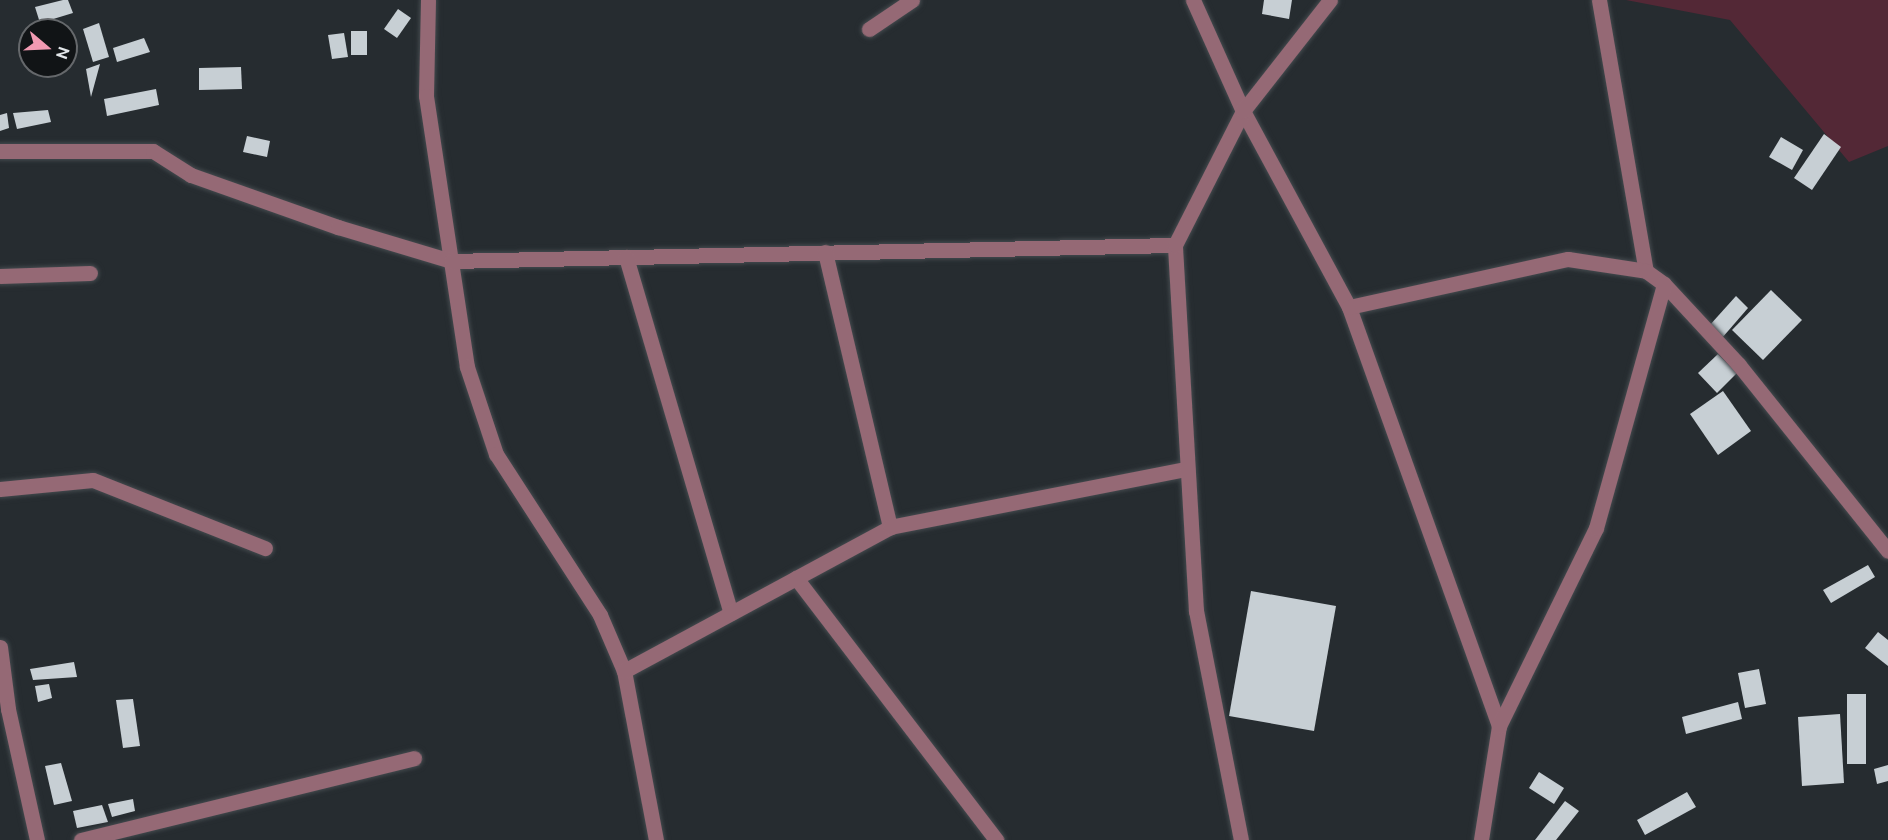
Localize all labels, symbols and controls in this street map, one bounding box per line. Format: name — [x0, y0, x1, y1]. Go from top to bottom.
north arrow — [18, 18, 78, 78]
text: N — [53, 45, 74, 62]

